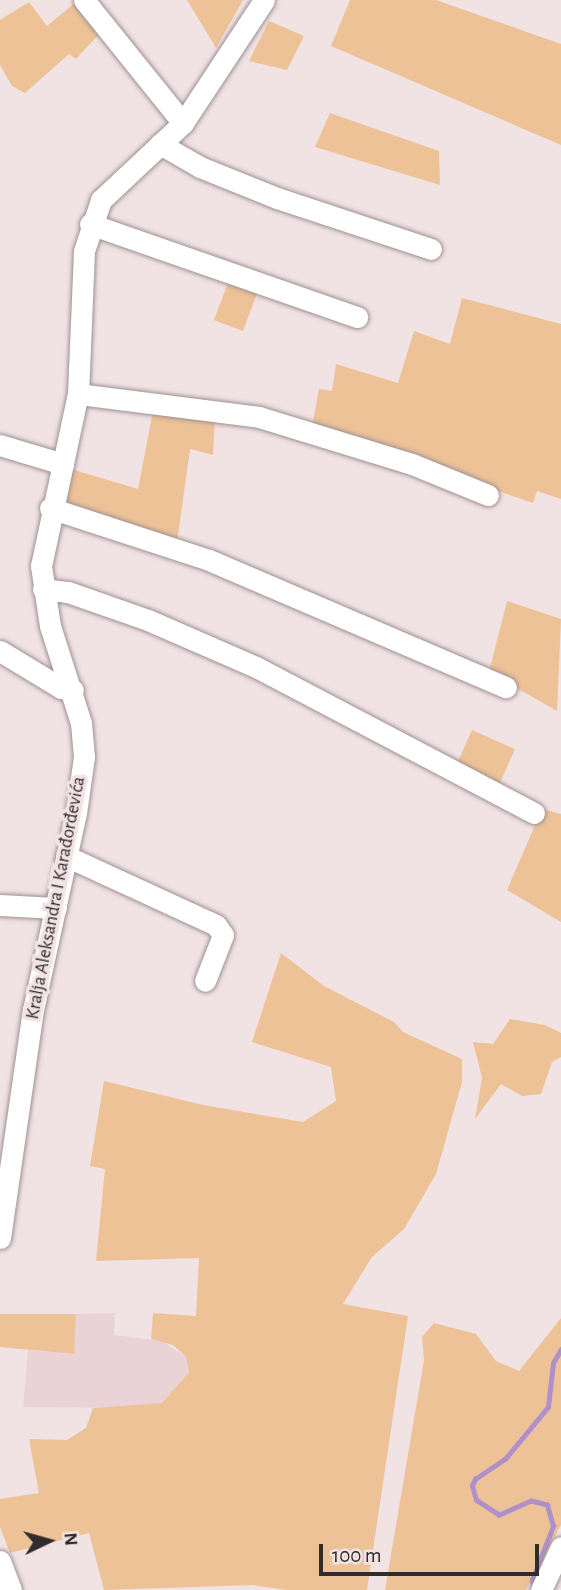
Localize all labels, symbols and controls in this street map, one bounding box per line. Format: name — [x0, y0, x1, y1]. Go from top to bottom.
street label: Kralja Aleksandra I Karađorđevića — [21, 775, 91, 1021]
north arrow — [14, 1506, 84, 1576]
scale bar — [323, 1530, 544, 1574]
text: N — [60, 1532, 80, 1547]
text: 100 m — [332, 1545, 382, 1566]

